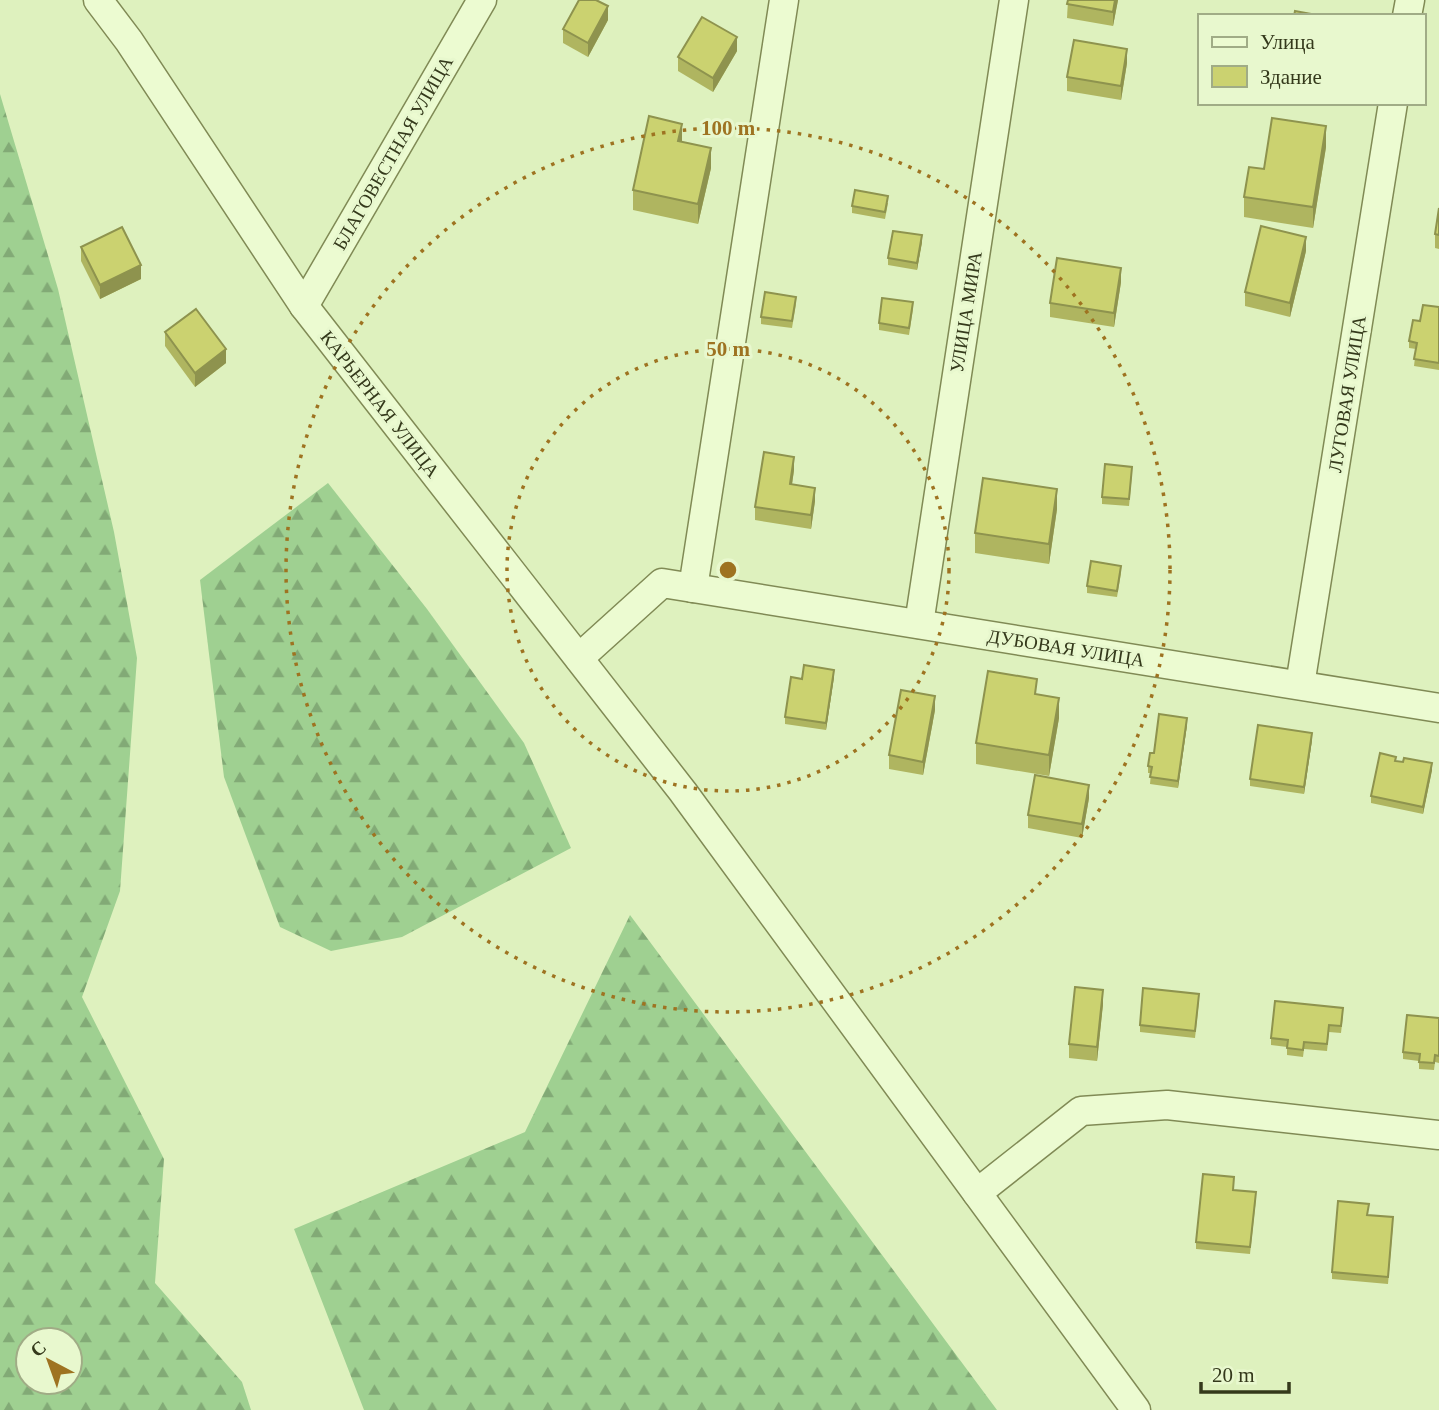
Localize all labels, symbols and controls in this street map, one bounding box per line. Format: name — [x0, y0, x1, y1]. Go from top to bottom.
legend — [1198, 14, 1425, 105]
text: Улица — [1260, 30, 1315, 54]
street label: БЛАГОВЕСТНАЯ УЛИЦА — [329, 52, 457, 254]
text: Здание — [1260, 65, 1322, 89]
text: 100 m — [701, 116, 756, 140]
street label: УЛИЦА МИРА — [946, 250, 986, 374]
street label: ЛУГОВАЯ УЛИЦА — [1324, 314, 1370, 474]
street label: КАРЬЕРНАЯ УЛИЦА — [316, 327, 444, 482]
text: 50 m — [706, 337, 750, 361]
centre of rings — [716, 558, 740, 582]
street label: ДУБОВАЯ УЛИЦА — [986, 625, 1147, 671]
north arrow — [14, 1326, 84, 1396]
text: С — [26, 1336, 50, 1361]
scale bar — [1201, 1350, 1288, 1394]
text: 20 m — [1212, 1363, 1255, 1387]

